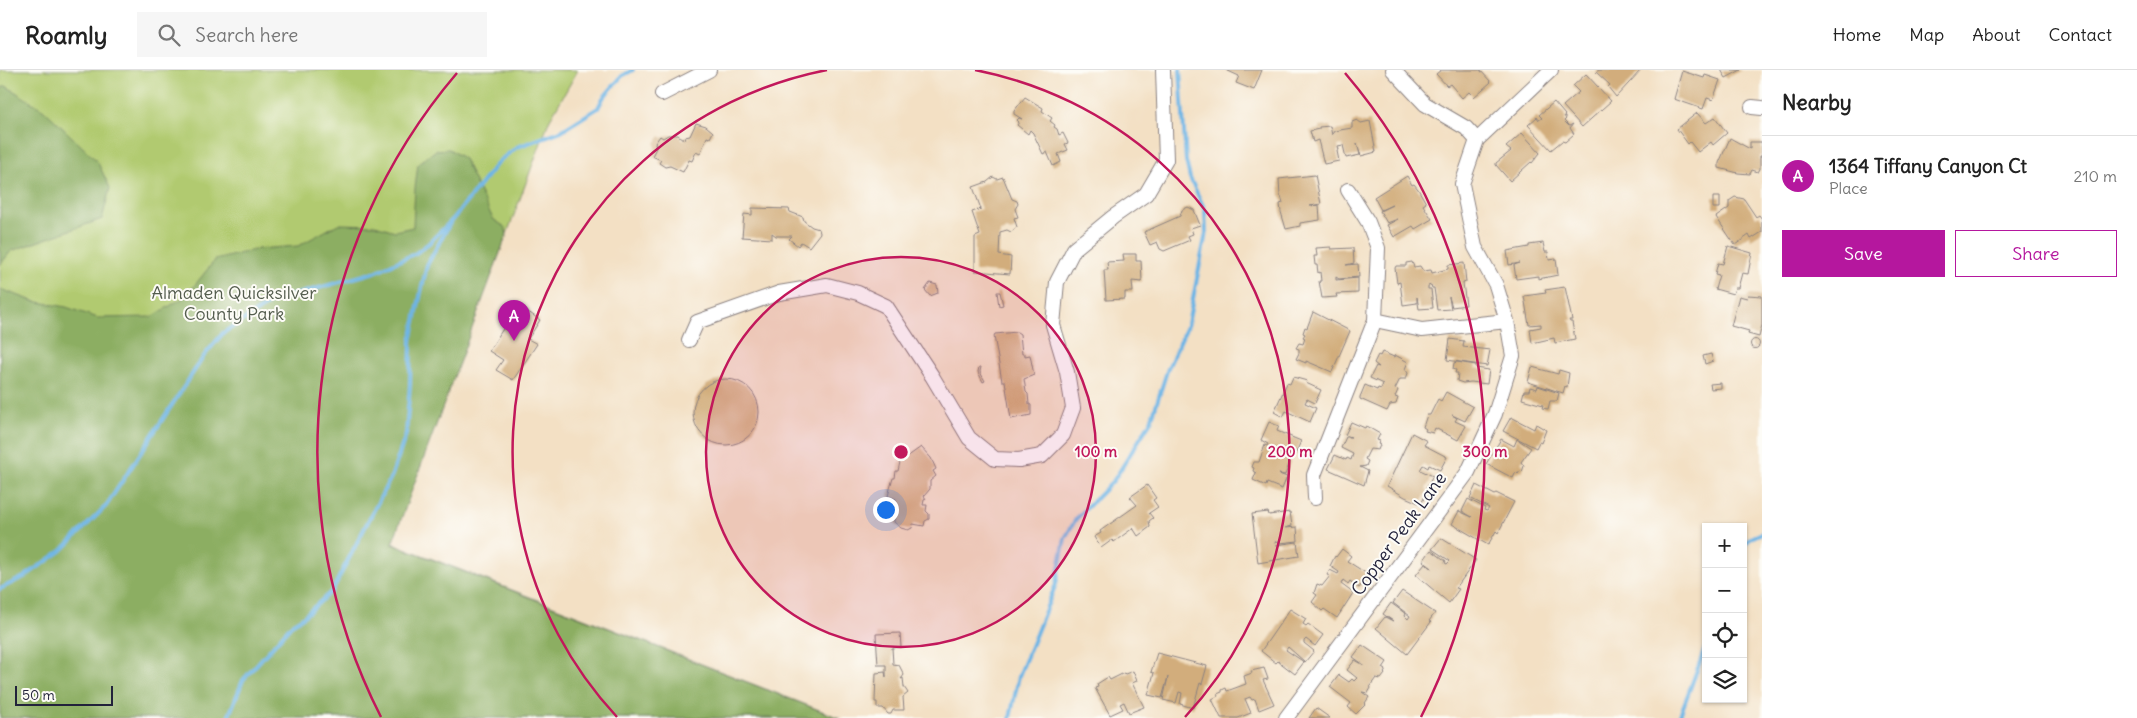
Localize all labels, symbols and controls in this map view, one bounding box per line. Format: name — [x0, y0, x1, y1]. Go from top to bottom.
search box — [137, 12, 487, 57]
text: Roamly — [25, 20, 107, 50]
icon: search — [155, 21, 183, 49]
text: Search here — [195, 23, 298, 47]
text: Home — [1833, 23, 1881, 46]
text: Map — [1909, 23, 1944, 46]
text: About — [1972, 23, 2020, 46]
text: Contact — [2048, 23, 2112, 46]
text: Nearby — [1782, 89, 1852, 116]
text: 1364 Tiffany Canyon Ct — [1829, 154, 2027, 178]
text: A — [1793, 166, 1803, 186]
text: 210 m — [2074, 166, 2117, 186]
text: Place — [1829, 178, 1868, 198]
button: Save — [1782, 230, 1945, 277]
button: Share — [1955, 230, 2117, 277]
park label: Almaden Quicksilver County Park — [152, 281, 317, 325]
pin: A — [498, 300, 530, 341]
text: 100 m — [1075, 442, 1117, 461]
text: 200 m — [1268, 442, 1312, 461]
text: 300 m — [1463, 442, 1508, 461]
centre of rings — [892, 443, 910, 461]
street label: Copper Peak Lane — [1346, 467, 1451, 600]
your location — [873, 497, 899, 523]
map controls — [1702, 523, 1747, 703]
button: + — [1702, 523, 1747, 568]
button: − — [1702, 568, 1747, 613]
button: locate — [1702, 613, 1747, 658]
button: layers — [1702, 658, 1747, 703]
scale bar — [15, 683, 112, 706]
text: 50 m — [22, 686, 55, 704]

